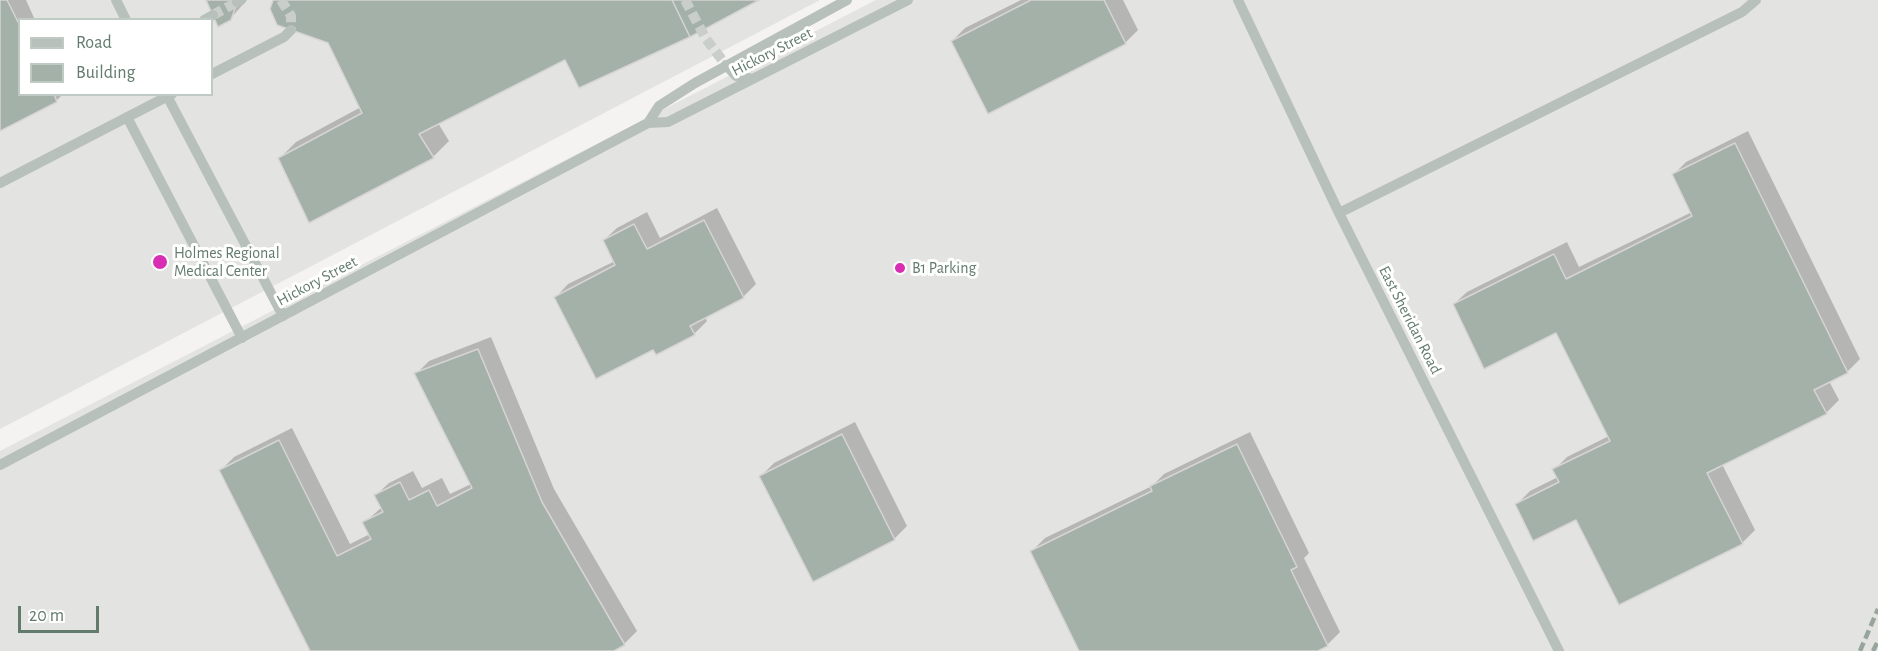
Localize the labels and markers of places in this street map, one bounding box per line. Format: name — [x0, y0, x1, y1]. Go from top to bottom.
place label: Holmes Regional Medical Center — [174, 243, 280, 281]
marker: Holmes Regional Medical Center — [151, 253, 169, 271]
place label: B1 Parking — [912, 258, 976, 278]
marker: B1 Parking — [893, 261, 907, 275]

